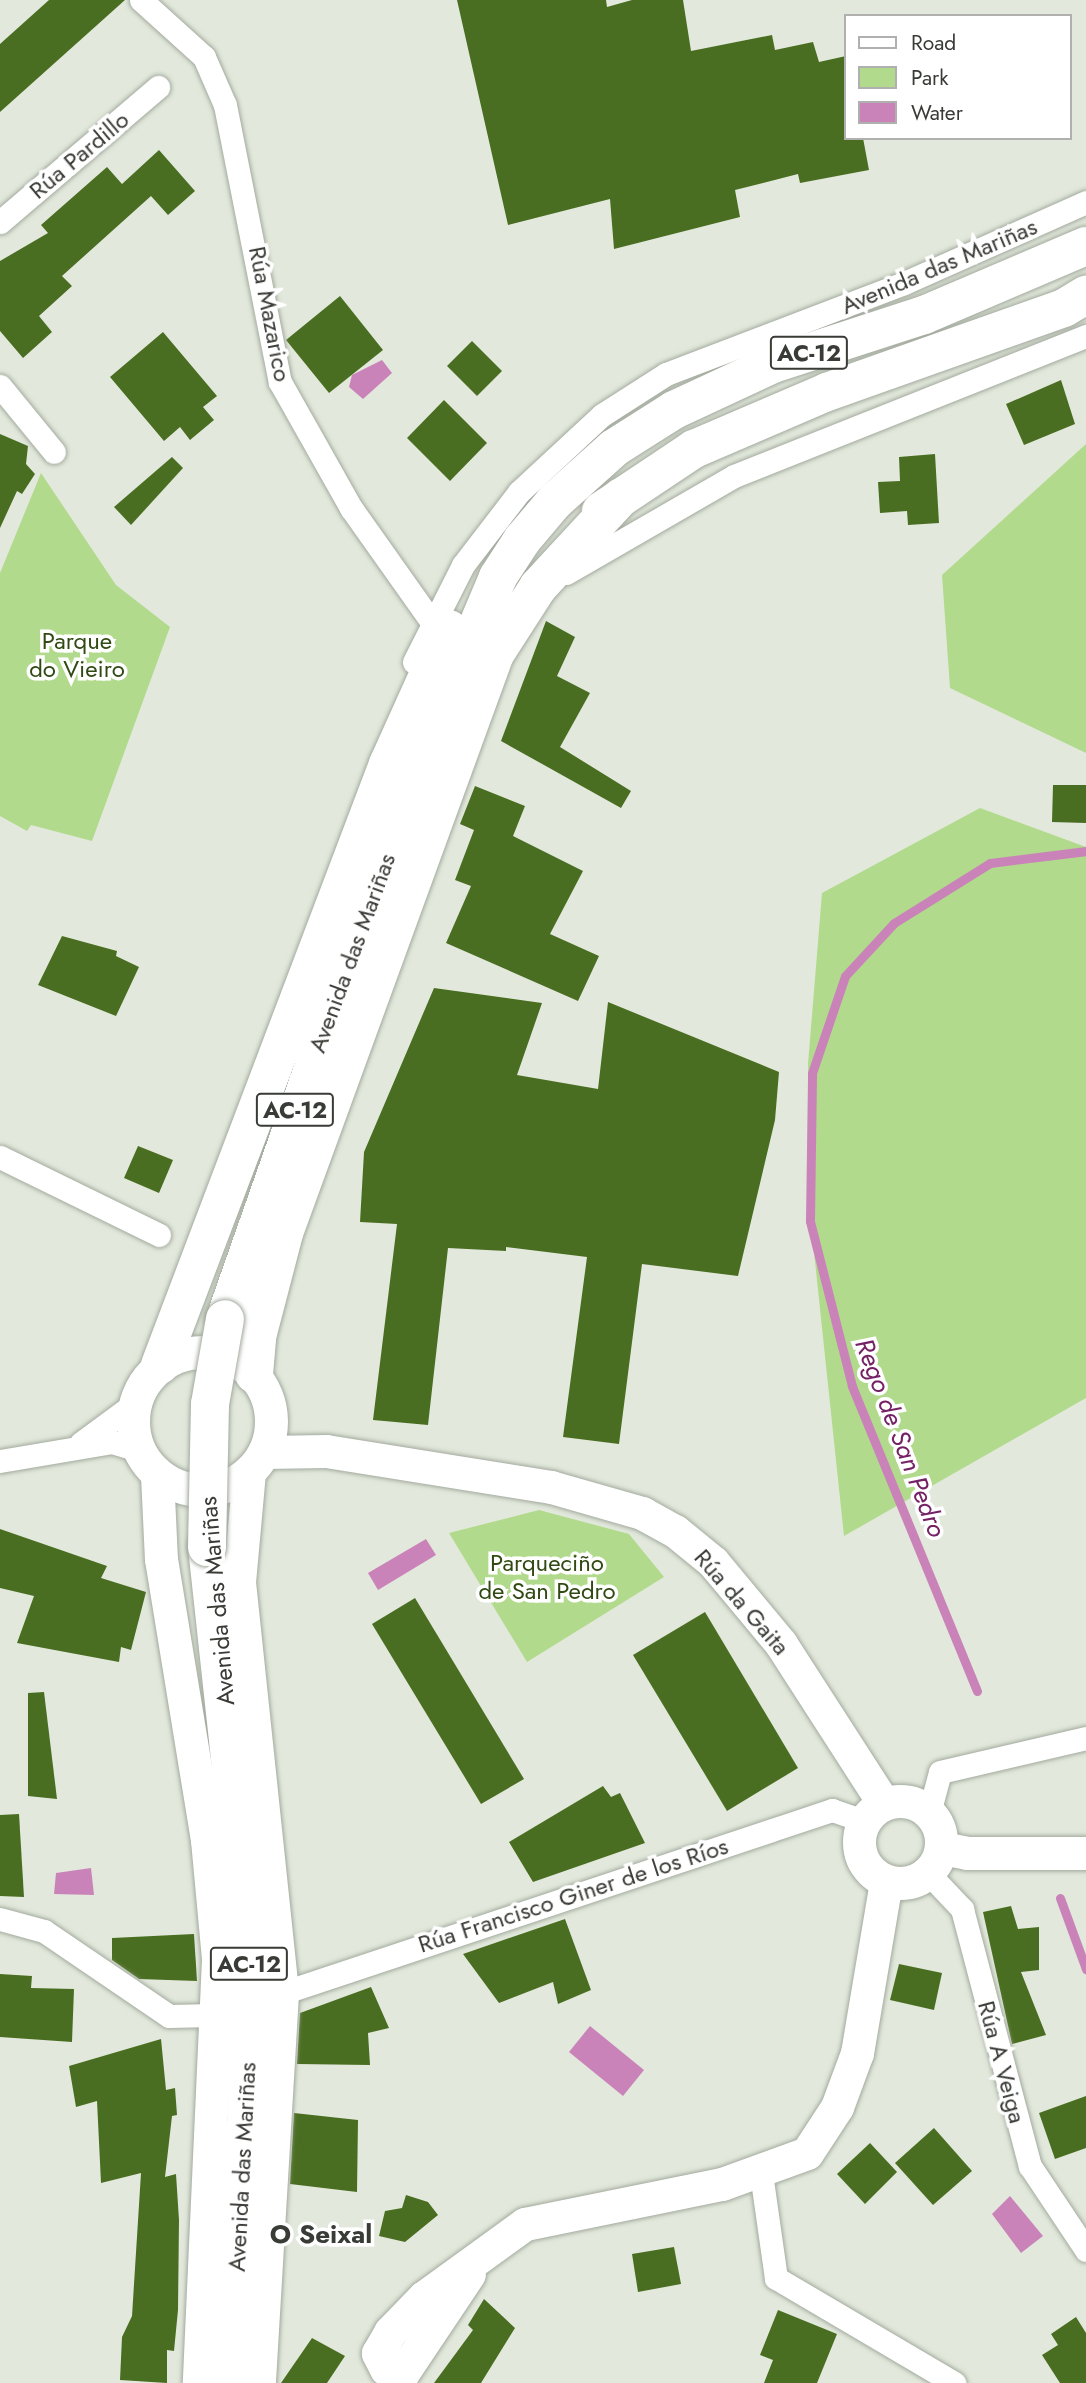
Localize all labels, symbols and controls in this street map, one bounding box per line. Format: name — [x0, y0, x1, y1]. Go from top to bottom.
legend — [844, 14, 1072, 140]
text: Road — [911, 28, 956, 58]
text: Park — [911, 63, 948, 93]
text: Water — [911, 98, 963, 128]
street label: Rúa Pardillo — [23, 105, 135, 205]
street label: Avenida das Mariñas — [837, 212, 1041, 320]
street label: Rúa Mazarico — [243, 244, 297, 384]
road number: AC-12 — [769, 334, 849, 372]
park label: Parque do Vieiro — [29, 627, 125, 683]
street label: Avenida das Mariñas — [303, 849, 401, 1057]
road number: AC-12 — [255, 1091, 335, 1130]
water label: Rego de San Pedro — [848, 1334, 952, 1542]
street label: Avenida das Mariñas — [194, 1495, 240, 1707]
street label: Rúa da Gaita — [688, 1543, 796, 1661]
park label: Parqueciño de San Pedro — [478, 1549, 616, 1605]
street label: Rúa Francisco Giner de los Ríos — [414, 1831, 732, 1959]
road number: AC-12 — [209, 1944, 289, 1983]
street label: Rúa A Veiga — [972, 1998, 1032, 2126]
street label: Avenida das Mariñas — [222, 2061, 262, 2273]
district label: O Seixal — [270, 2219, 372, 2251]

